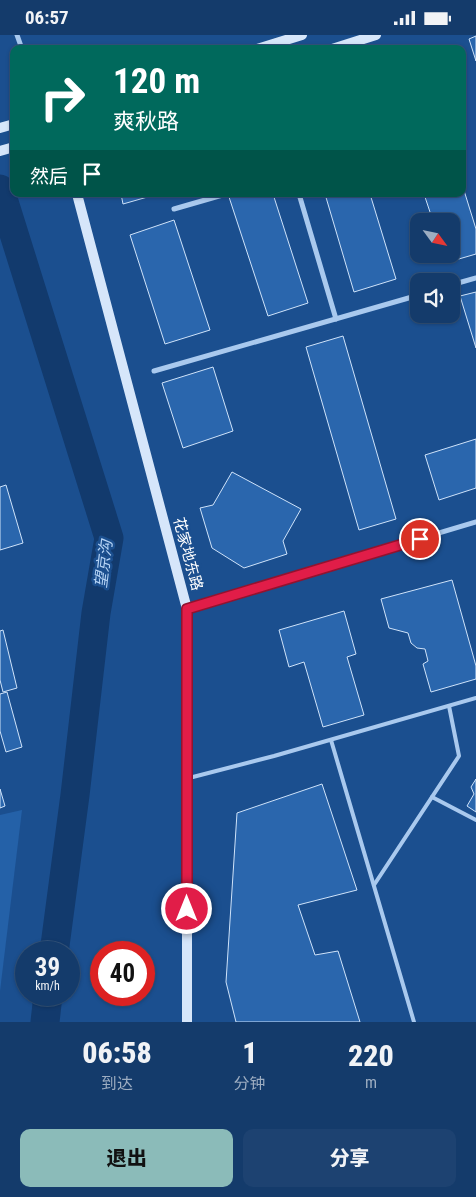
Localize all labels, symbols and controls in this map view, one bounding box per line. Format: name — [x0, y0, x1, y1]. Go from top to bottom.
text: 06:57 — [25, 6, 69, 29]
text: 120 m — [113, 61, 200, 102]
icon: right — [30, 65, 95, 130]
text: 爽秋路 — [113, 109, 179, 134]
icon: arrive — [78, 160, 106, 188]
text: 然后 — [30, 165, 68, 188]
north arrow — [410, 213, 460, 263]
map controls — [410, 213, 460, 323]
button: sound — [410, 273, 460, 323]
street label: 花家地东路 — [170, 515, 206, 593]
pin — [399, 518, 441, 560]
icon: arrive — [406, 525, 434, 553]
water label: 望京沟 — [91, 537, 116, 589]
position arrow — [160, 882, 212, 934]
speed limit sign: 40 — [90, 941, 155, 1006]
text: 39 — [35, 953, 60, 982]
text: km/h — [35, 979, 60, 993]
text: 06:58 — [82, 1035, 152, 1070]
text: 1 — [242, 1035, 257, 1070]
text: 220 — [348, 1038, 394, 1073]
text: m — [365, 1073, 377, 1092]
text: 到达 — [101, 1074, 133, 1093]
text: 分钟 — [234, 1074, 266, 1093]
button: 退出 — [20, 1129, 233, 1187]
button: 分享 — [243, 1129, 456, 1187]

